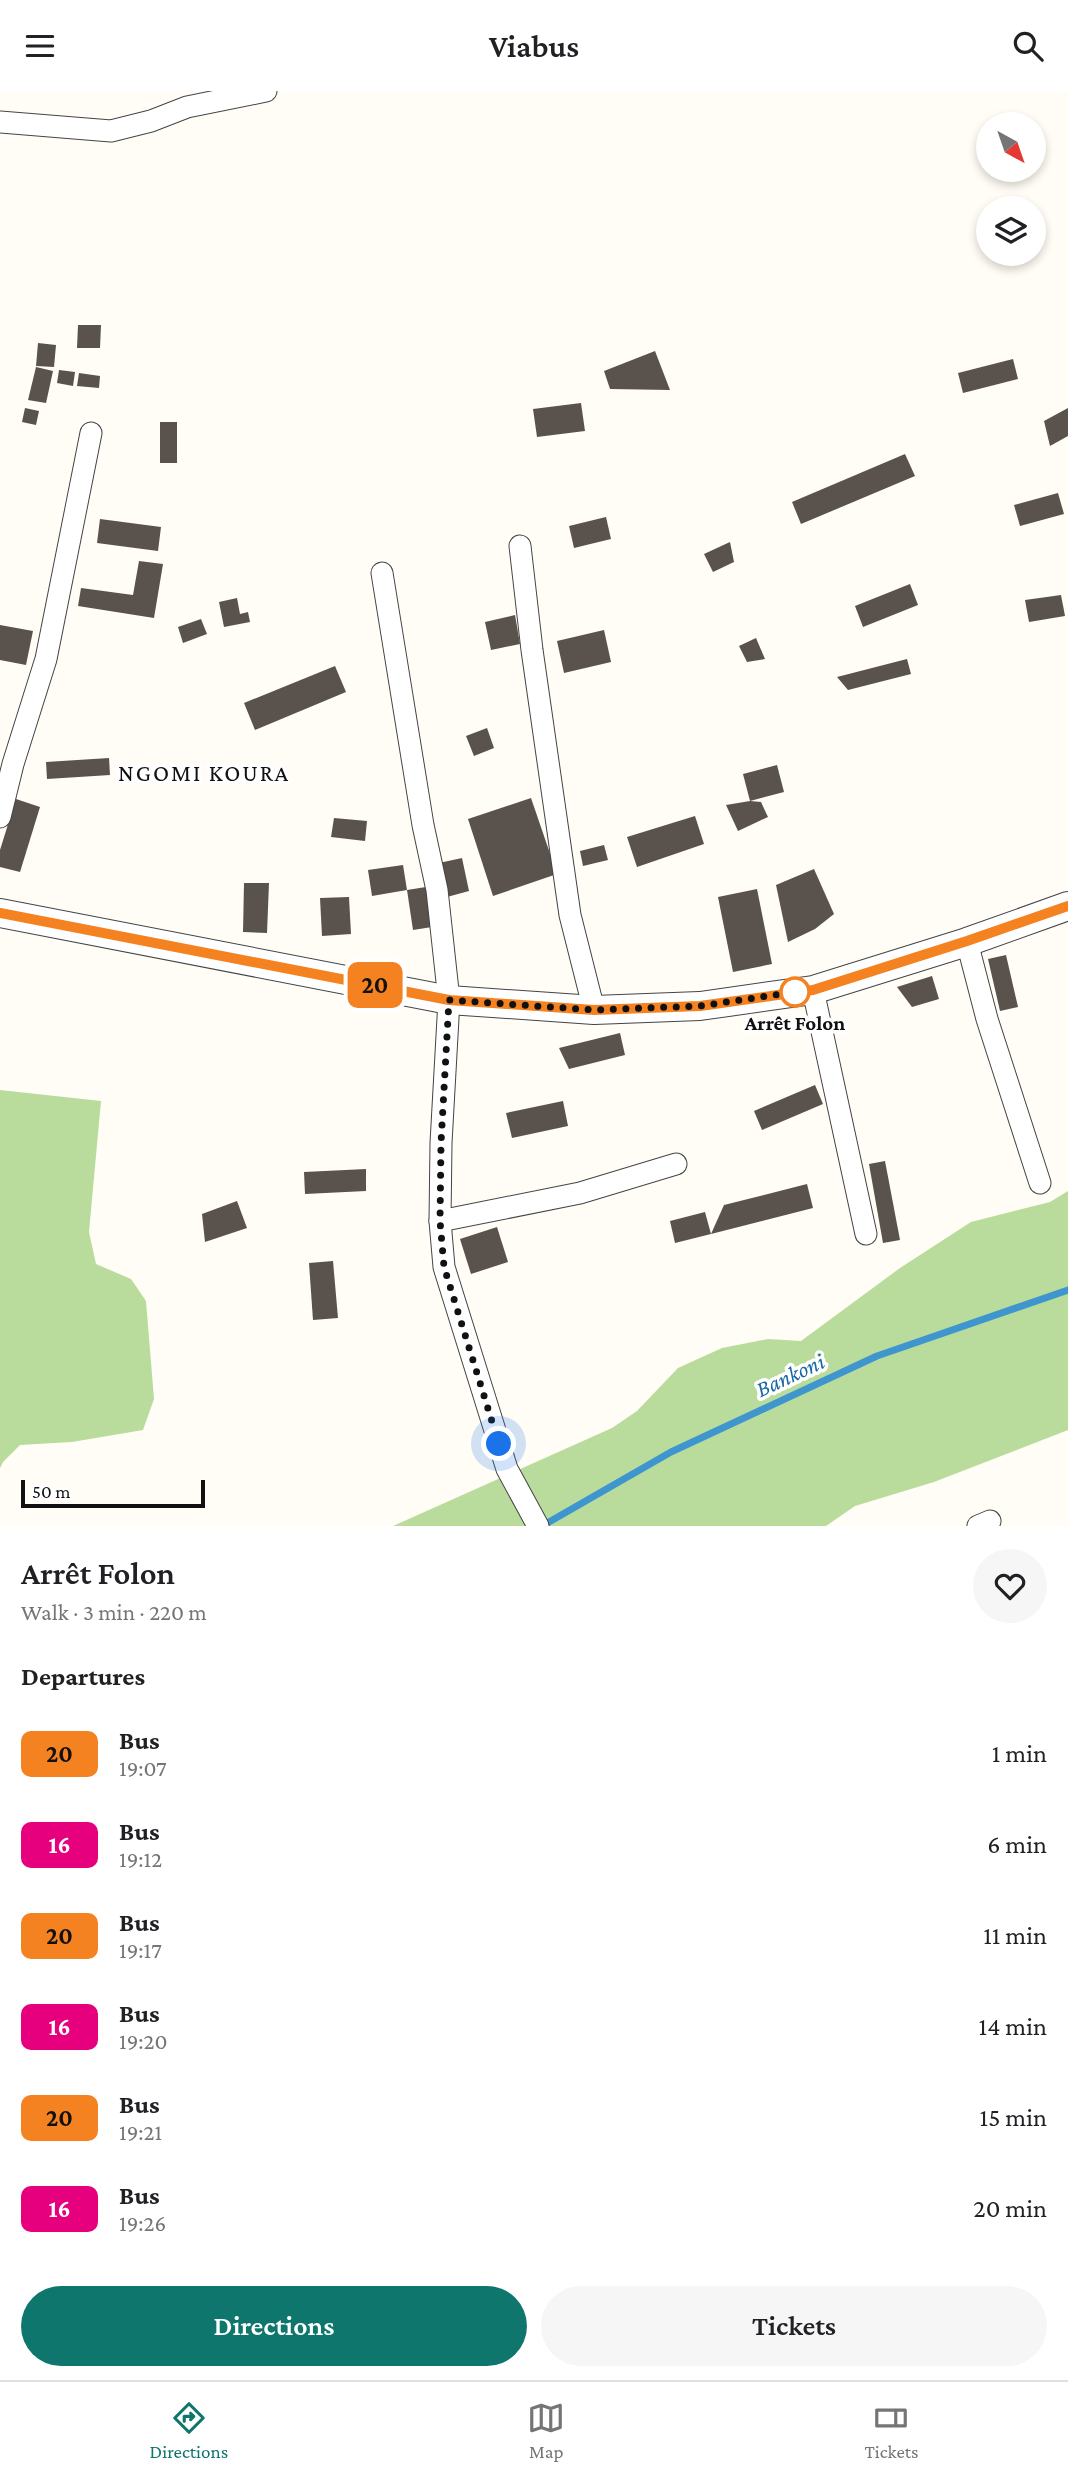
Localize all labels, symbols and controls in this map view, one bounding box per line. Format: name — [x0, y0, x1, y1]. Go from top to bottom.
icon: menu — [21, 27, 59, 65]
icon: search — [1009, 27, 1047, 65]
text: Viabus — [489, 28, 579, 64]
north arrow — [976, 112, 1046, 182]
map controls — [976, 112, 1046, 266]
button: layers — [976, 196, 1046, 266]
district label: NGOMI KOURA — [118, 759, 290, 786]
line badge: 20 — [344, 962, 406, 1008]
text: 20 — [362, 971, 388, 998]
marker: Arrêt Folon — [780, 977, 810, 1007]
place label: Arrêt Folon — [744, 1011, 845, 1035]
water label: Bankoni — [752, 1348, 829, 1402]
your location — [481, 1426, 516, 1461]
scale bar — [21, 1477, 205, 1509]
text: 50 m — [32, 1481, 71, 1502]
button: heart — [973, 1549, 1047, 1623]
text: Arrêt Folon — [21, 1554, 175, 1591]
text: Walk · 3 min · 220 m — [21, 1599, 207, 1625]
text: Departures — [21, 1662, 145, 1691]
text: Bus — [119, 1726, 160, 1755]
text: 1 min — [992, 1739, 1047, 1768]
text: 20 — [46, 1740, 73, 1767]
text: 19:07 — [119, 1755, 167, 1781]
text: Bus — [119, 1817, 160, 1846]
text: 6 min — [987, 1830, 1047, 1859]
text: 16 — [48, 1831, 71, 1858]
text: 19:12 — [119, 1846, 162, 1872]
text: Bus — [119, 1908, 160, 1937]
text: 11 min — [983, 1921, 1047, 1950]
text: 20 — [46, 1922, 73, 1949]
text: 19:17 — [119, 1937, 162, 1963]
text: Bus — [119, 1999, 160, 2028]
text: 14 min — [979, 2012, 1047, 2041]
text: 16 — [48, 2013, 71, 2040]
text: 19:20 — [119, 2028, 168, 2054]
text: Bus — [119, 2090, 160, 2119]
text: 15 min — [980, 2103, 1047, 2132]
text: 20 — [46, 2104, 73, 2131]
text: 19:21 — [119, 2119, 162, 2145]
text: Bus — [119, 2181, 160, 2210]
text: 20 min — [973, 2194, 1047, 2223]
text: 16 — [48, 2195, 71, 2222]
text: 19:26 — [119, 2210, 166, 2236]
button: Directions — [21, 2286, 527, 2366]
button: Tickets — [541, 2286, 1047, 2366]
tab: Directions — [150, 2399, 228, 2462]
tab: Map — [527, 2399, 565, 2462]
tab: Tickets — [864, 2399, 918, 2462]

